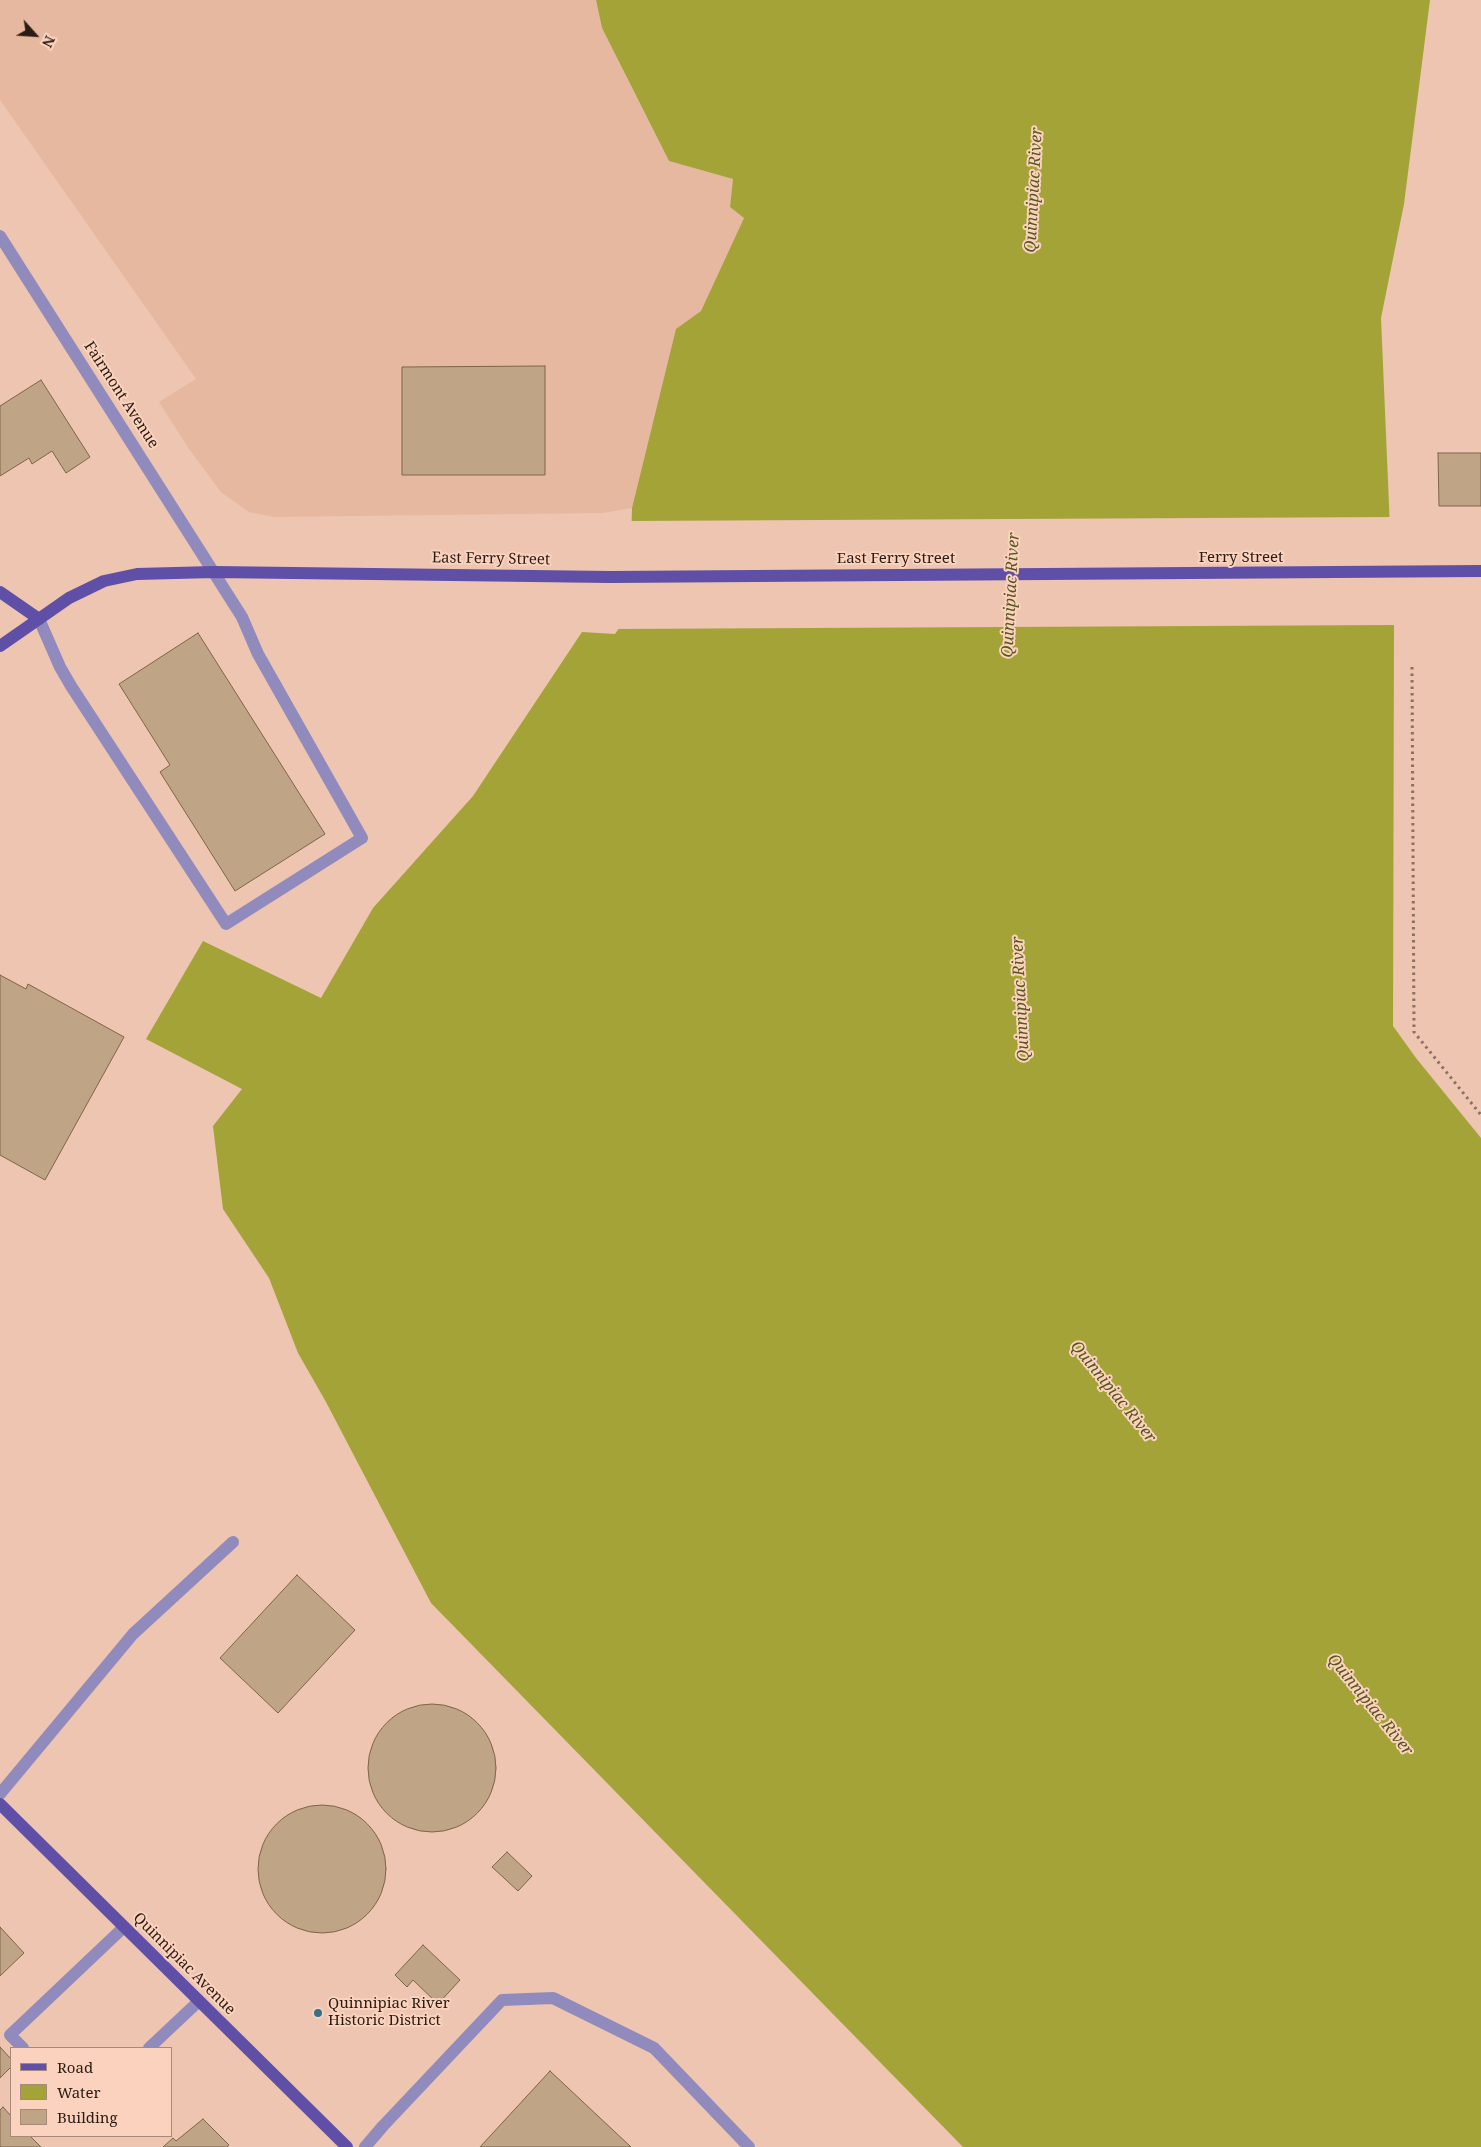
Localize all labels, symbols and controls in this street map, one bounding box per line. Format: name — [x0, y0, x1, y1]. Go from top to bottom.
north arrow — [10, 10, 60, 60]
text: N — [38, 33, 60, 51]
water label: Quinnipiac River — [1021, 127, 1047, 253]
street label: Fairmont Avenue — [80, 338, 162, 452]
water label: Quinnipiac River — [998, 532, 1024, 658]
street label: East Ferry Street — [432, 549, 550, 569]
street label: Ferry Street — [1199, 549, 1283, 567]
street label: East Ferry Street — [837, 550, 955, 568]
water label: Quinnipiac River — [1008, 936, 1034, 1062]
water label: Quinnipiac River — [1066, 1337, 1160, 1447]
water label: Quinnipiac River — [1323, 1650, 1417, 1760]
street label: Quinnipiac Avenue — [129, 1909, 239, 2019]
place label: Quinnipiac River Historic District — [328, 1995, 450, 2030]
marker: Quinnipiac River Historic District — [312, 2007, 324, 2019]
legend — [10, 2047, 172, 2137]
text: Road — [57, 2057, 93, 2077]
text: Water — [57, 2082, 100, 2102]
text: Building — [57, 2107, 118, 2127]

